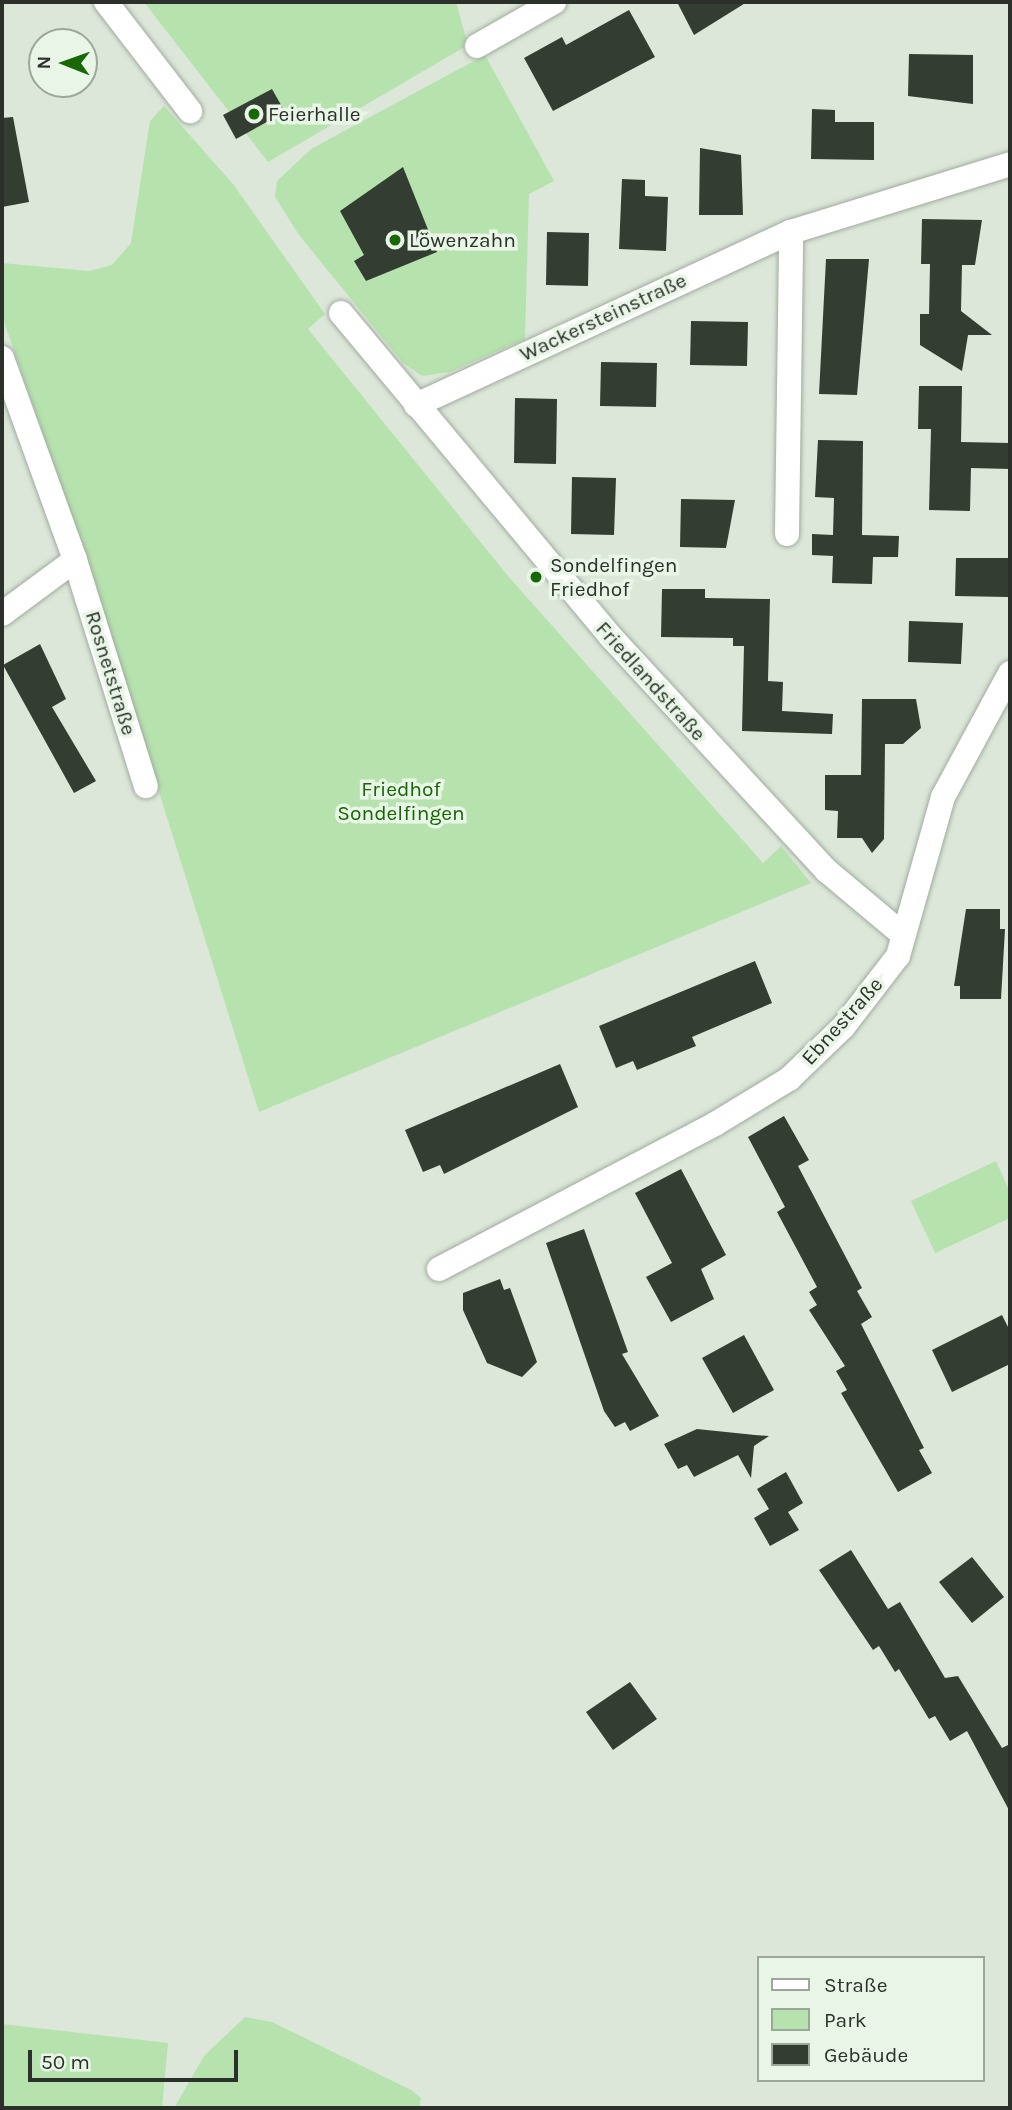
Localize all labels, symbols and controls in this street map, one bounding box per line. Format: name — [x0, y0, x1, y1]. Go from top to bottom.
north arrow — [28, 28, 98, 98]
text: N — [33, 56, 55, 70]
place label: Feierhalle — [268, 101, 361, 127]
marker: Feierhalle — [246, 106, 262, 122]
place label: Löwenzahn — [409, 227, 516, 253]
marker: Löwenzahn — [387, 232, 403, 248]
street label: Wackersteinstraße — [516, 267, 690, 367]
place label: Sondelfingen Friedhof — [550, 552, 677, 602]
marker: Sondelfingen Friedhof — [528, 569, 544, 585]
street label: Rosnetstraße — [80, 608, 142, 738]
street label: Friedlandstraße — [591, 616, 711, 746]
park label: Friedhof Sondelfingen — [337, 776, 465, 826]
street label: Ebnestraße — [796, 972, 888, 1070]
legend — [757, 1956, 984, 2082]
text: Straße — [824, 1973, 887, 1997]
text: Park — [824, 2008, 867, 2032]
scale bar — [32, 2036, 242, 2080]
text: Gebäude — [824, 2043, 908, 2067]
text: 50 m — [41, 2050, 90, 2074]

